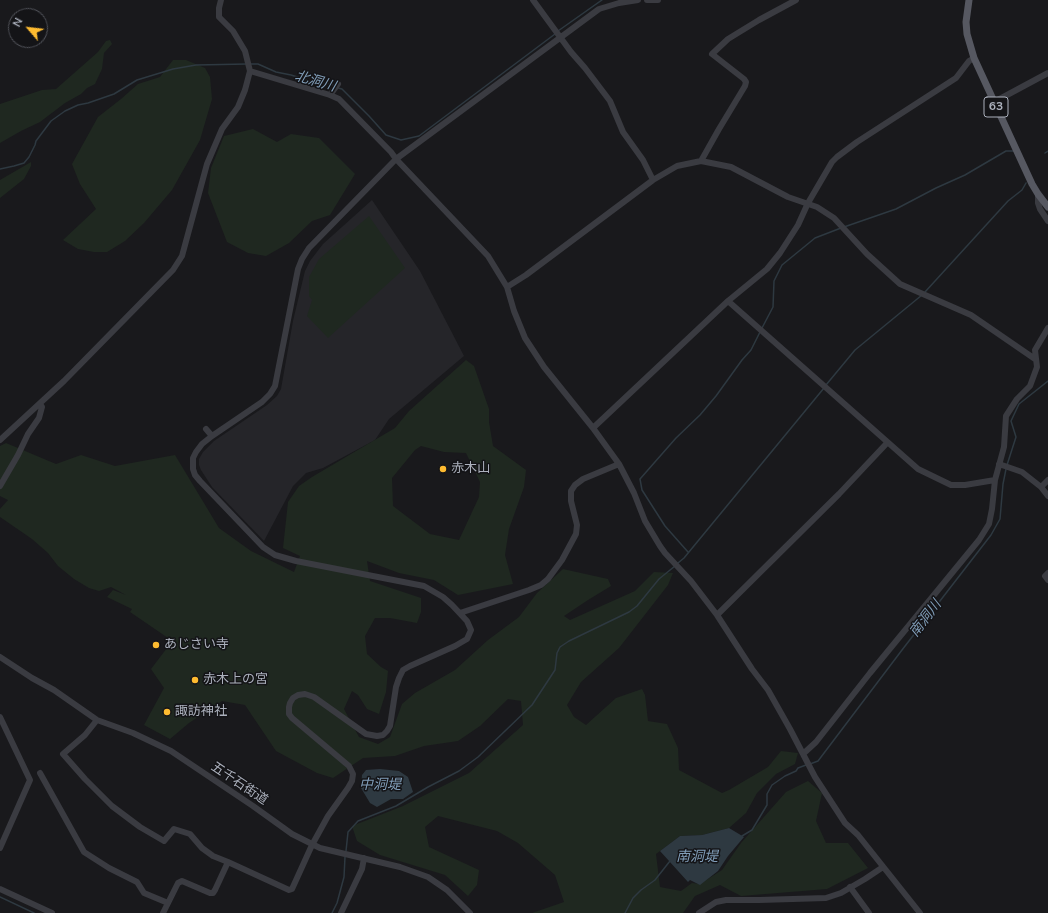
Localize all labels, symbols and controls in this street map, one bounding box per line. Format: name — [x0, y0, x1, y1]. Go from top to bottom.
north arrow — [8, 8, 48, 48]
text: N — [9, 15, 26, 30]
water label: 北洞川 — [292, 68, 338, 96]
road number: 63 — [984, 97, 1008, 117]
place label: 赤木山 — [451, 461, 490, 477]
marker: 赤木山 — [438, 464, 448, 474]
water label: 南洞川 — [907, 597, 945, 641]
place label: あじさい寺 — [164, 637, 229, 653]
marker: あじさい寺 — [151, 640, 161, 650]
place label: 赤木上の宮 — [203, 672, 268, 688]
marker: 赤木上の宮 — [190, 675, 200, 685]
place label: 諏訪神社 — [175, 704, 227, 720]
marker: 諏訪神社 — [162, 707, 172, 717]
street label: 五千石街道 — [208, 759, 270, 809]
water label: 中洞堤 — [359, 778, 401, 794]
water label: 南洞堤 — [676, 850, 718, 866]

